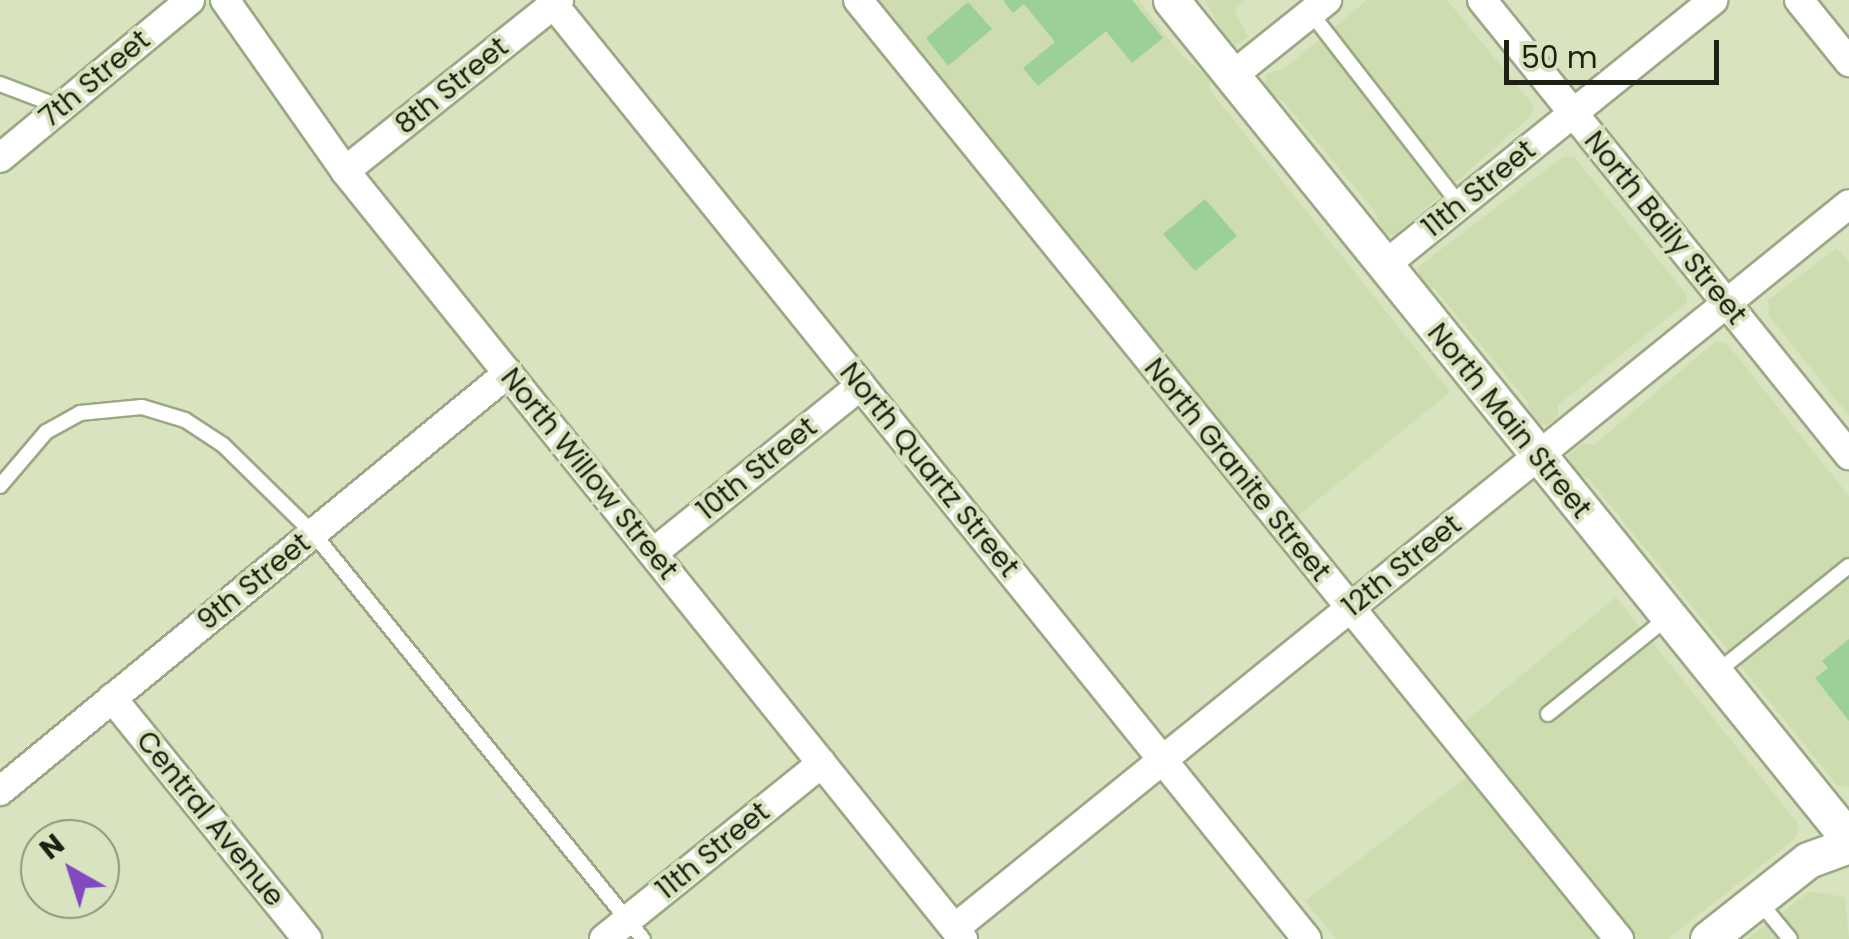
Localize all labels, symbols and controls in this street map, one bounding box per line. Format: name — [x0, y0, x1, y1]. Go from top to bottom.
scale bar — [1509, 20, 1724, 82]
street label: 7th Street — [33, 23, 157, 135]
street label: 8th Street — [389, 30, 515, 142]
text: 50 m — [1521, 36, 1598, 79]
street label: North Baily Street — [1577, 125, 1753, 331]
street label: 11th Street — [1416, 133, 1542, 245]
street label: North Main Street — [1420, 317, 1598, 525]
street label: North Granite Street — [1137, 352, 1337, 588]
street label: North Quartz Street — [832, 356, 1026, 584]
street label: North Willow Street — [494, 362, 684, 586]
street label: 10th Street — [690, 411, 824, 527]
street label: 12th Street — [1336, 508, 1468, 624]
street label: 9th Street — [191, 526, 317, 638]
street label: Central Avenue — [129, 725, 291, 913]
street label: 11th Street — [650, 795, 776, 907]
north arrow — [20, 819, 120, 919]
text: N — [32, 825, 73, 869]

